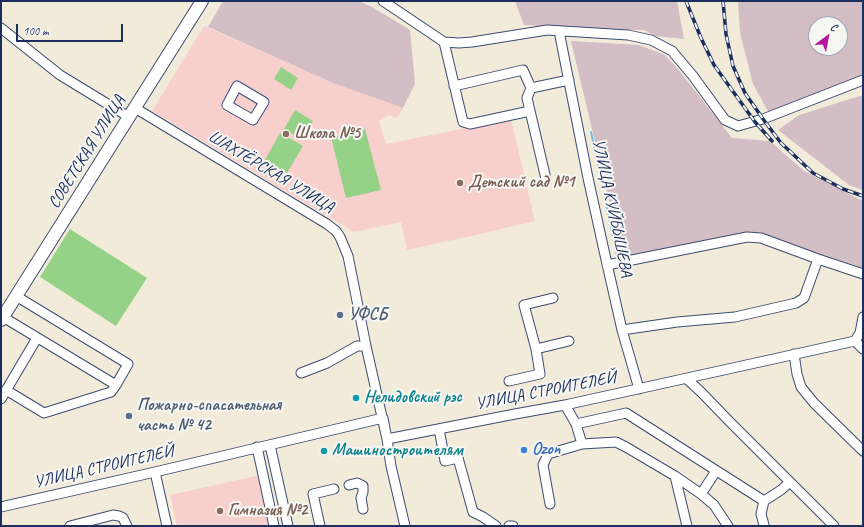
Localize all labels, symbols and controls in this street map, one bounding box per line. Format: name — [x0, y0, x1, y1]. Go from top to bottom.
scale bar — [18, 16, 125, 42]
north arrow — [808, 16, 848, 56]
text: С — [828, 19, 840, 34]
text: 100 m — [23, 23, 49, 39]
street label: СОВЕТСКАЯ УЛИЦА — [44, 92, 130, 212]
place label: Школа №5 — [294, 124, 360, 144]
street label: ШАХТЁРСКАЯ УЛИЦА — [204, 126, 338, 218]
marker: Школа №5 — [281, 129, 291, 139]
street label: УЛИЦА КУЙБЫШЕВА — [587, 137, 637, 279]
place label: Детский сад №1 — [468, 173, 574, 193]
marker: Детский сад №1 — [455, 178, 465, 188]
place label: УФСБ — [348, 305, 387, 325]
marker: УФСБ — [335, 310, 345, 320]
street label: УЛИЦА СТРОИТЕЛЕЙ — [474, 367, 618, 415]
place label: Нелидовский рэс — [364, 388, 462, 408]
marker: Нелидовский рэс — [351, 393, 361, 403]
place label: Пожарно-спасательная часть № 42 — [137, 396, 281, 436]
marker: Пожарно-спасательная часть № 42 — [124, 411, 134, 421]
place label: Ozon — [532, 440, 560, 460]
street label: УЛИЦА СТРОИТЕЛЕЙ — [32, 441, 176, 493]
place label: Машиностроителям — [332, 441, 463, 461]
marker: Ozon — [519, 445, 529, 455]
marker: Машиностроителям — [319, 446, 329, 456]
place label: Гимназия №2 — [228, 501, 307, 521]
marker: Гимназия №2 — [215, 506, 225, 516]

